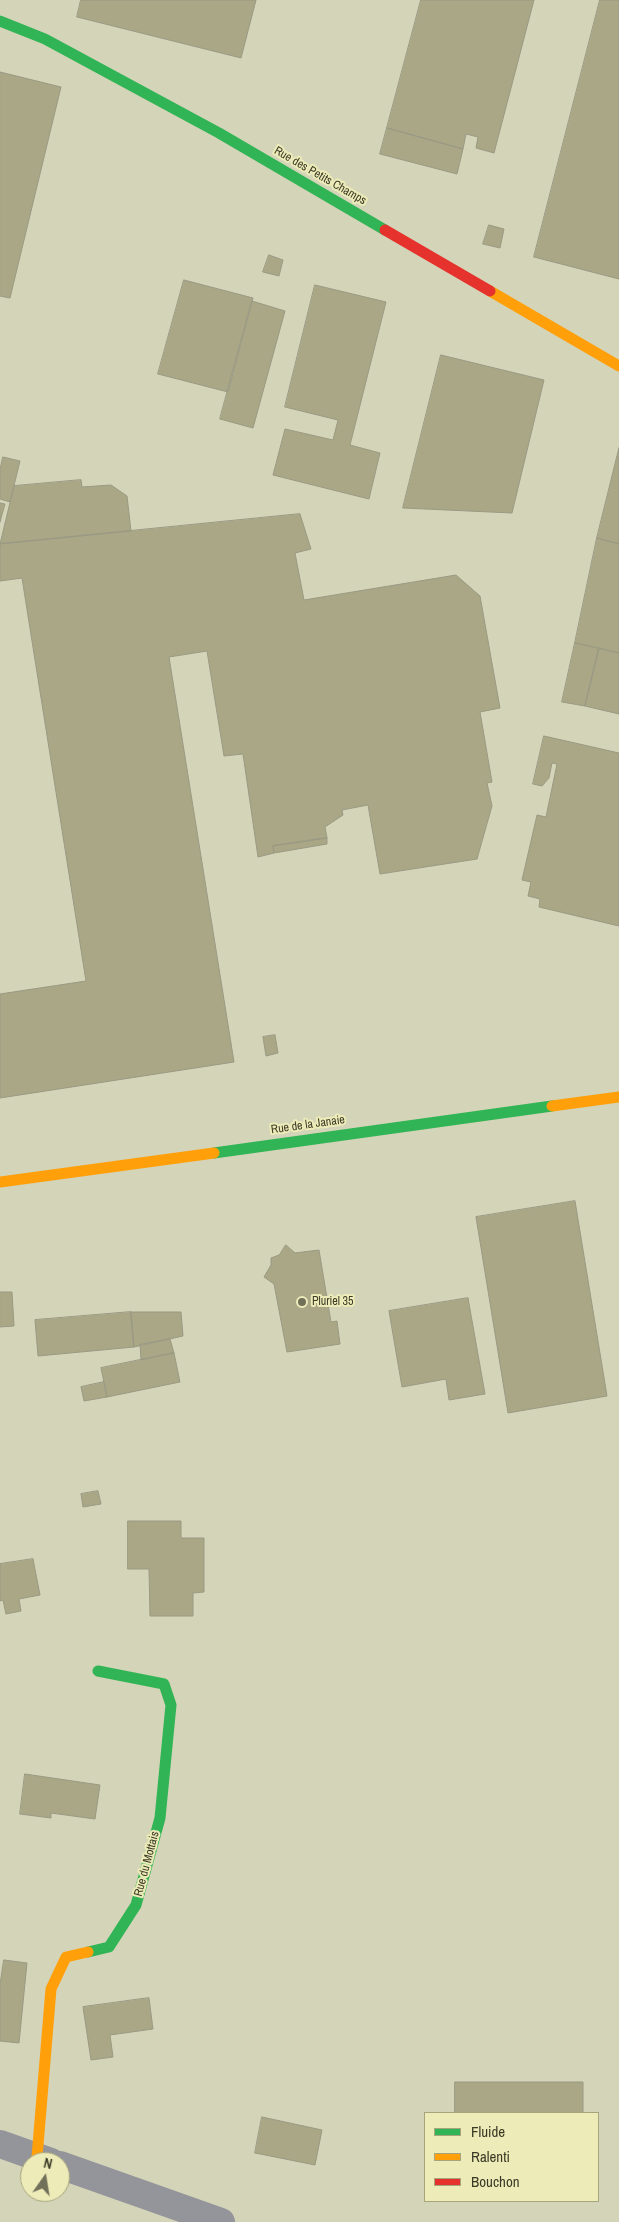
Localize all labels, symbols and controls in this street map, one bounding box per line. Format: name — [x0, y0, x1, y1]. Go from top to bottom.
street label: Rue des Petits Champs — [271, 144, 369, 208]
street label: Rue de la Janaie — [270, 1113, 346, 1137]
place label: Pluriel 35 — [312, 1295, 354, 1309]
marker: Pluriel 35 — [296, 1296, 308, 1308]
street label: Rue du Mottais — [131, 1830, 163, 1898]
legend — [424, 2112, 599, 2202]
text: Fluide — [471, 2121, 505, 2142]
text: Ralenti — [471, 2146, 510, 2167]
north arrow — [20, 2152, 70, 2202]
text: N — [42, 2154, 54, 2173]
text: Bouchon — [471, 2171, 520, 2192]

